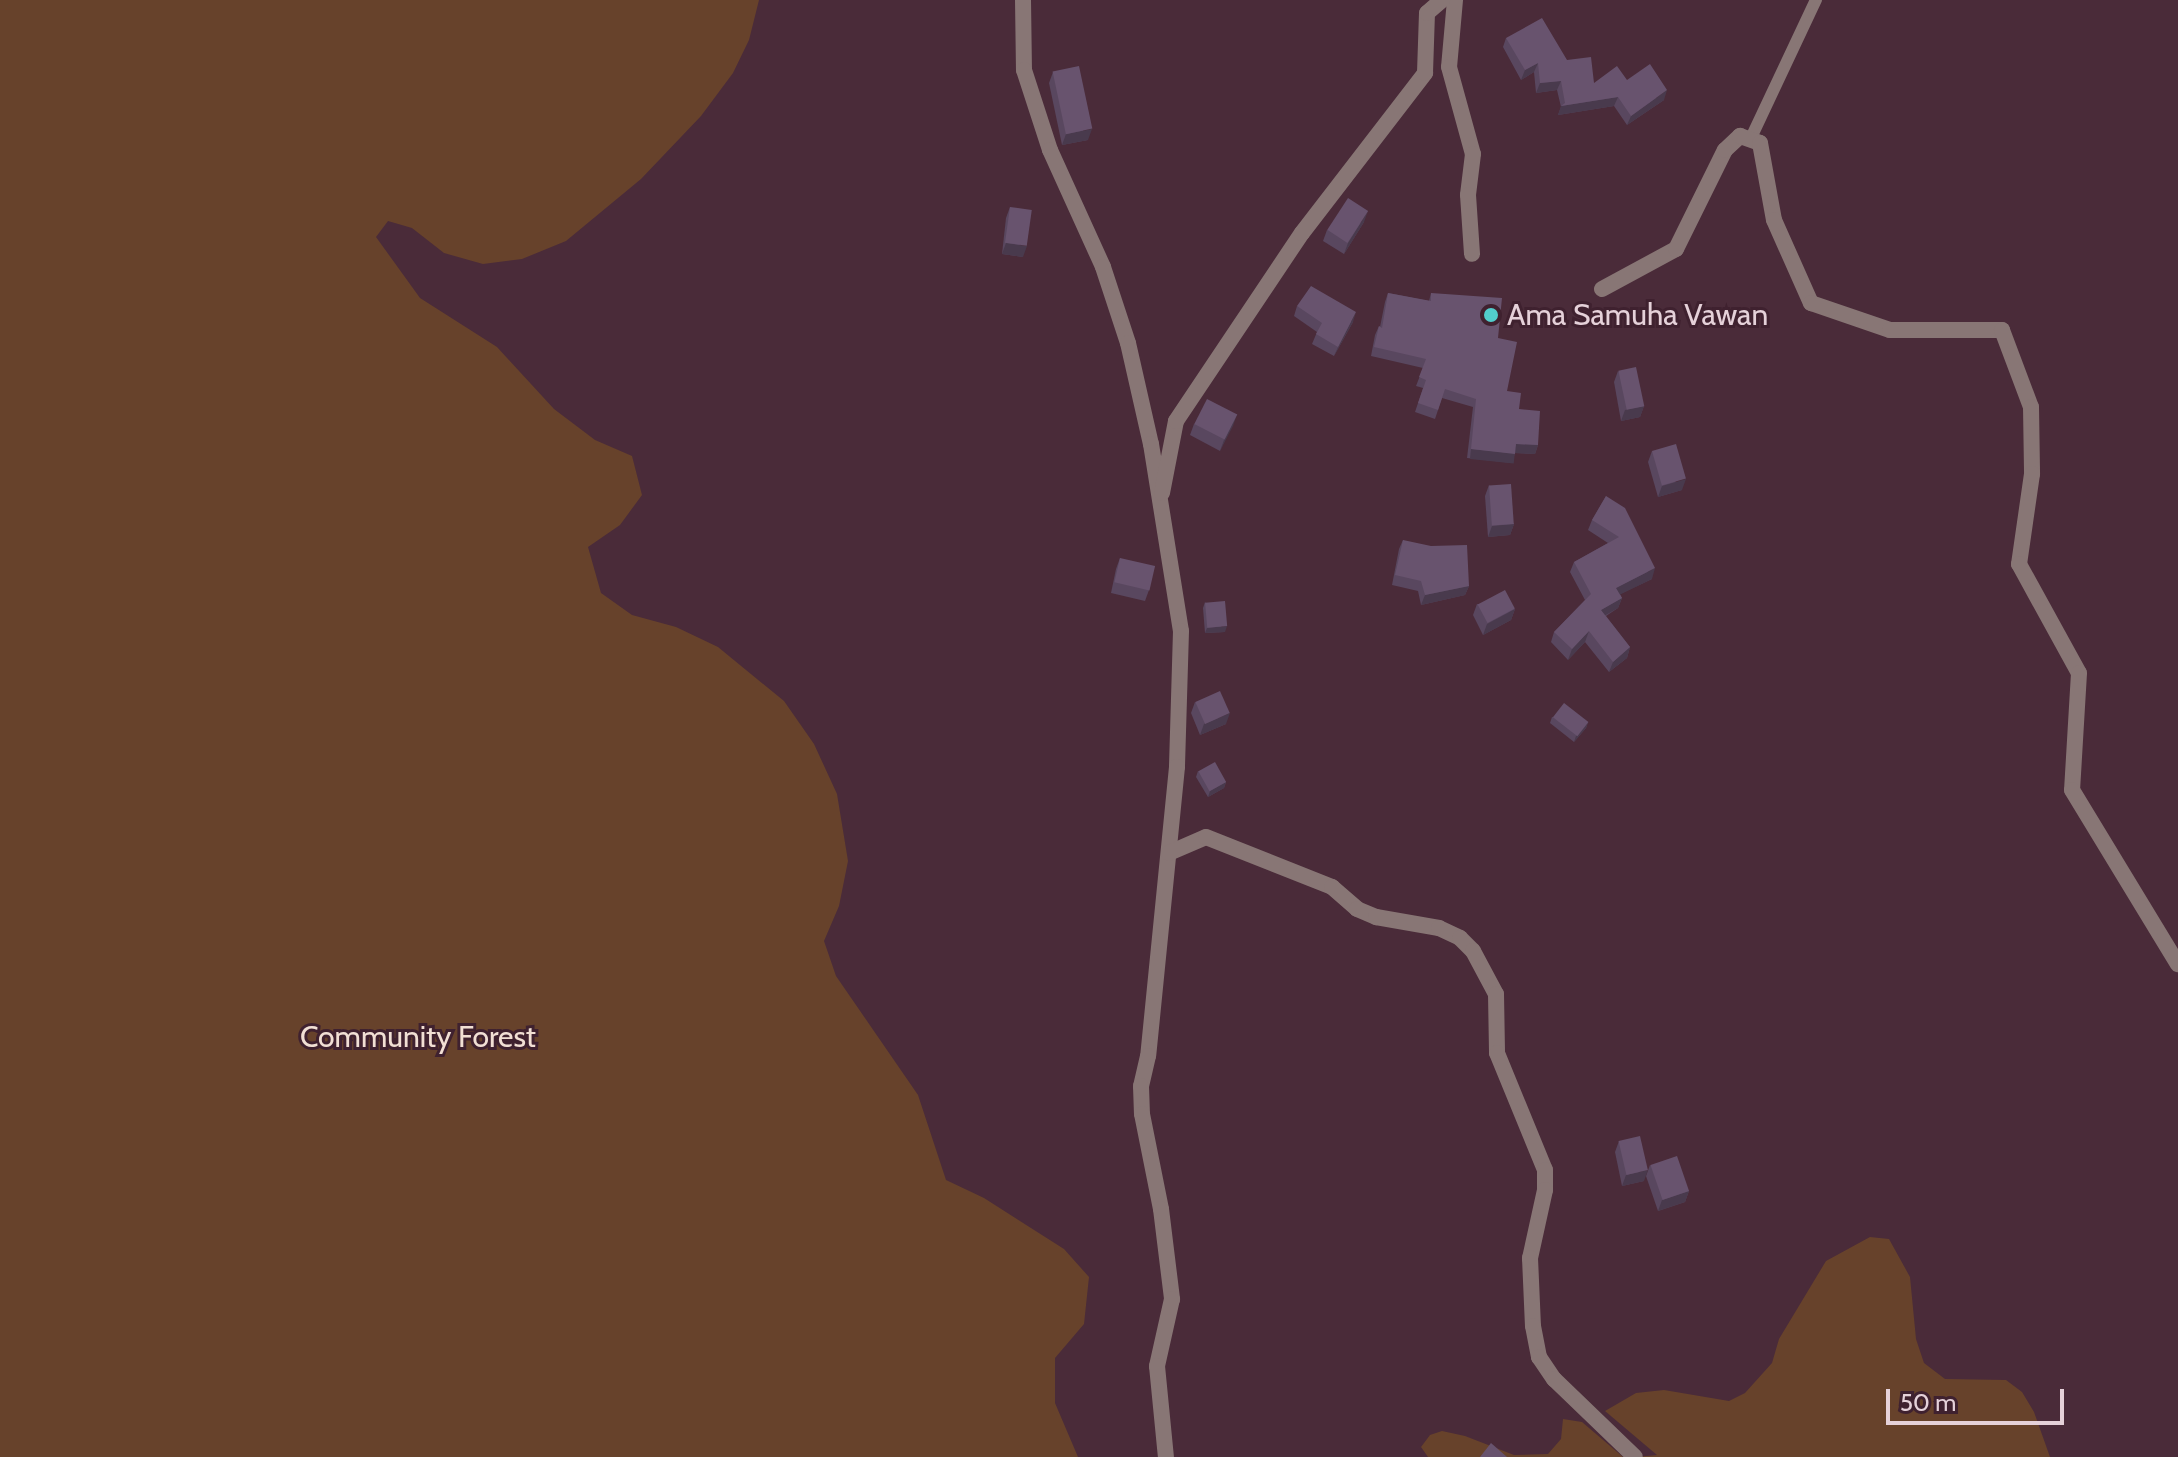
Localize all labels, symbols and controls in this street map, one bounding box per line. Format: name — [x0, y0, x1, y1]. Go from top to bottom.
place label: Ama Samuha Vawan — [1507, 297, 1768, 333]
marker: Ama Samuha Vawan — [1482, 306, 1500, 324]
park label: Community Forest — [300, 1019, 536, 1055]
scale bar — [1890, 1373, 2068, 1423]
text: 50 m — [1900, 1388, 1956, 1417]

